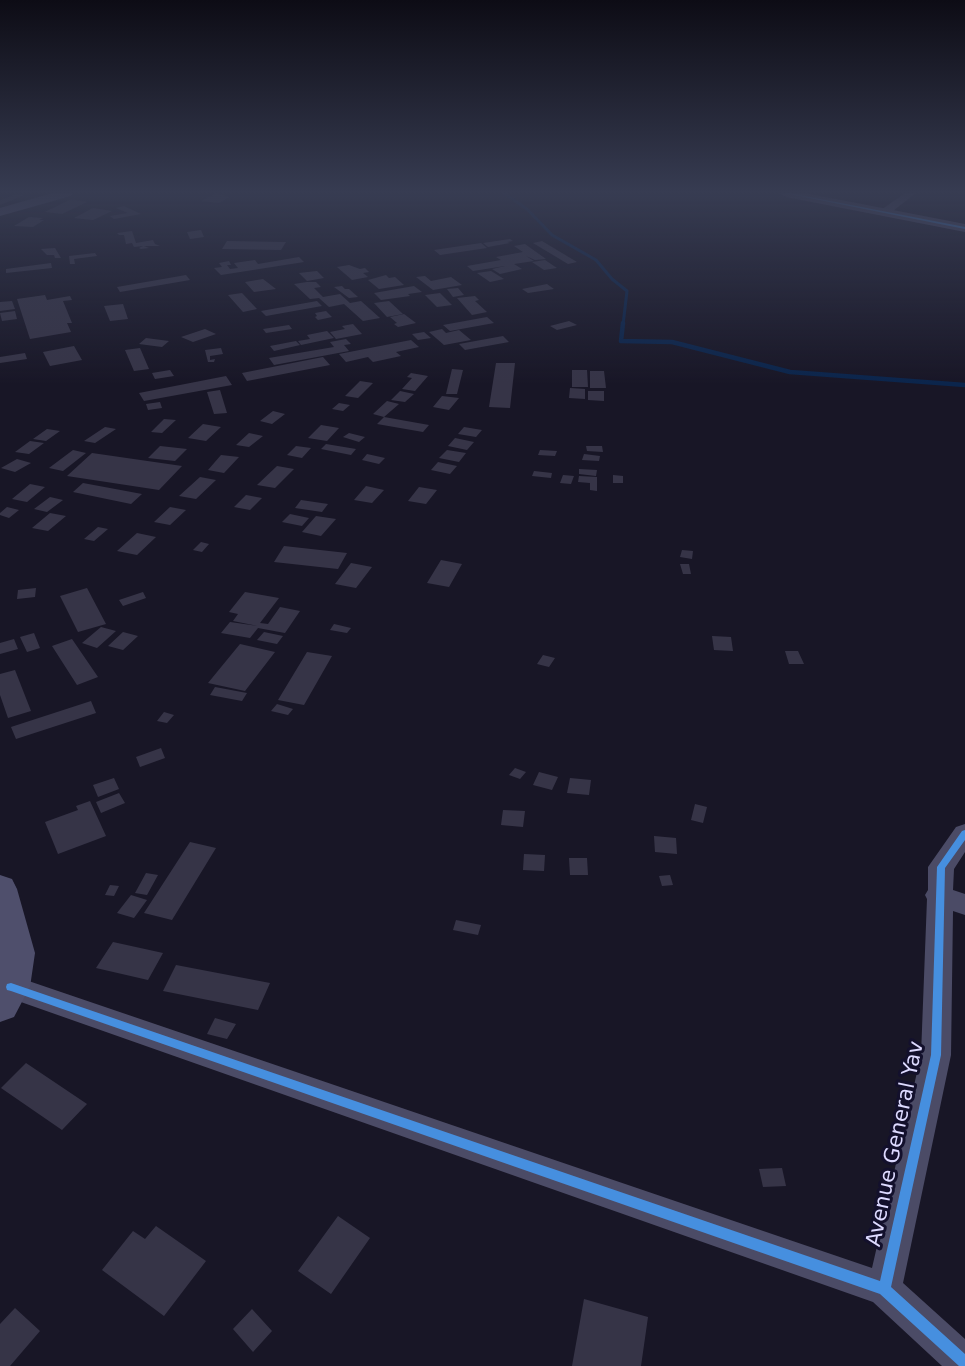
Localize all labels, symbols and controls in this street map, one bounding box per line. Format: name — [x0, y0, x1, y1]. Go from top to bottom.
street label: Avenue General Yav — [862, 1039, 930, 1249]

